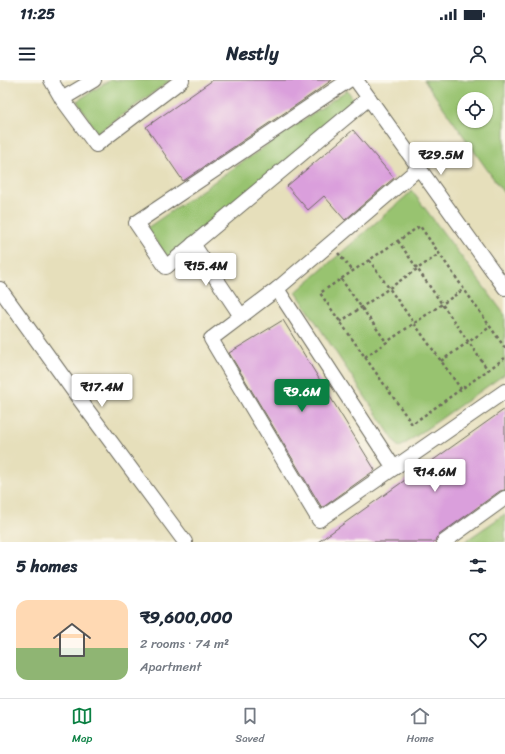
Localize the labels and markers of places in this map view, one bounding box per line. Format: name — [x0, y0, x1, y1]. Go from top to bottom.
pin: ₹29.5M — [408, 142, 474, 176]
pin: ₹15.4M — [173, 253, 239, 287]
pin: ₹17.4M — [69, 374, 135, 408]
pin: ₹9.6M — [274, 379, 330, 413]
pin: ₹14.6M — [402, 459, 468, 493]

